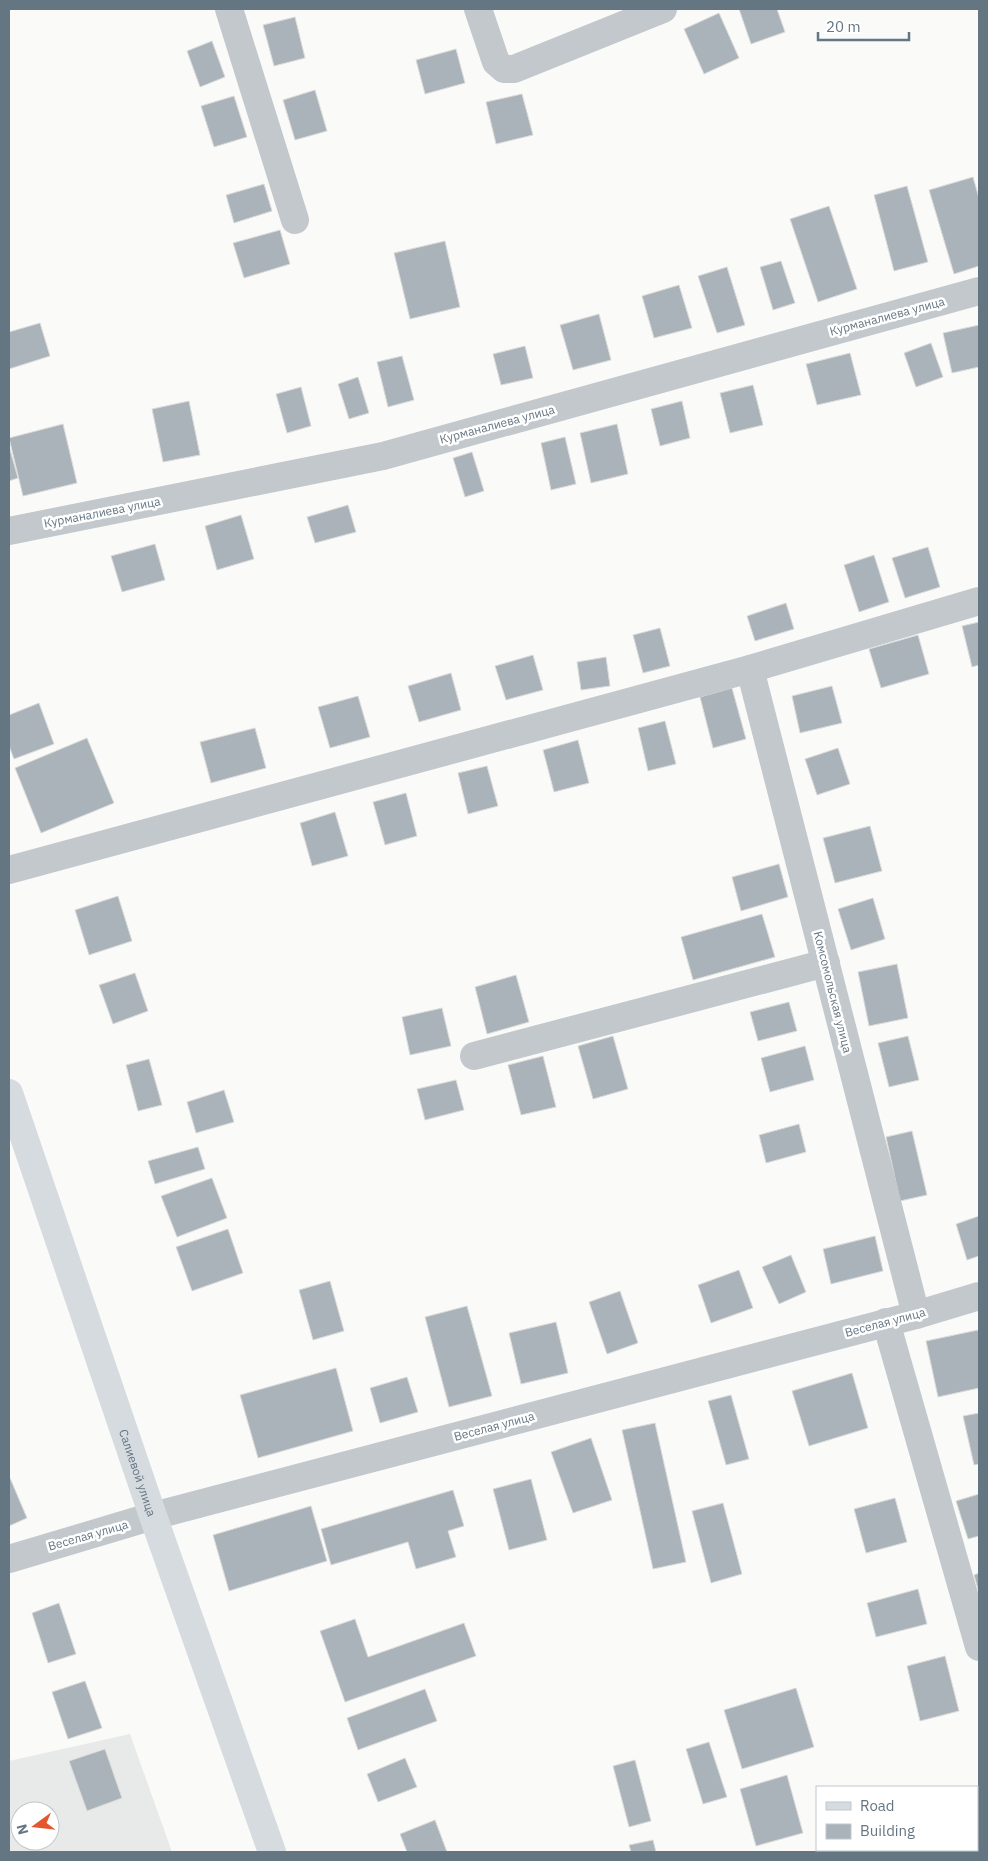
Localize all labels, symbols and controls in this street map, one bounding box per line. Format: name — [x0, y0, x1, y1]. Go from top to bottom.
scale bar — [818, 10, 909, 42]
text: 20 m — [826, 17, 861, 36]
street label: Курманалиева улица — [828, 293, 947, 339]
street label: Курманалиева улица — [438, 401, 557, 447]
street label: Курманалиева улица — [42, 493, 162, 531]
street label: Комсомольская улица — [811, 930, 856, 1055]
street label: Веселая улица — [843, 1304, 927, 1340]
street label: Веселая улица — [452, 1408, 536, 1444]
street label: Салиевой улица — [116, 1427, 160, 1519]
street label: Веселая улица — [46, 1516, 130, 1554]
legend — [816, 1786, 978, 1851]
text: Road — [860, 1796, 895, 1815]
north arrow — [10, 1801, 60, 1851]
text: Building — [860, 1821, 915, 1840]
text: N — [12, 1822, 32, 1837]

